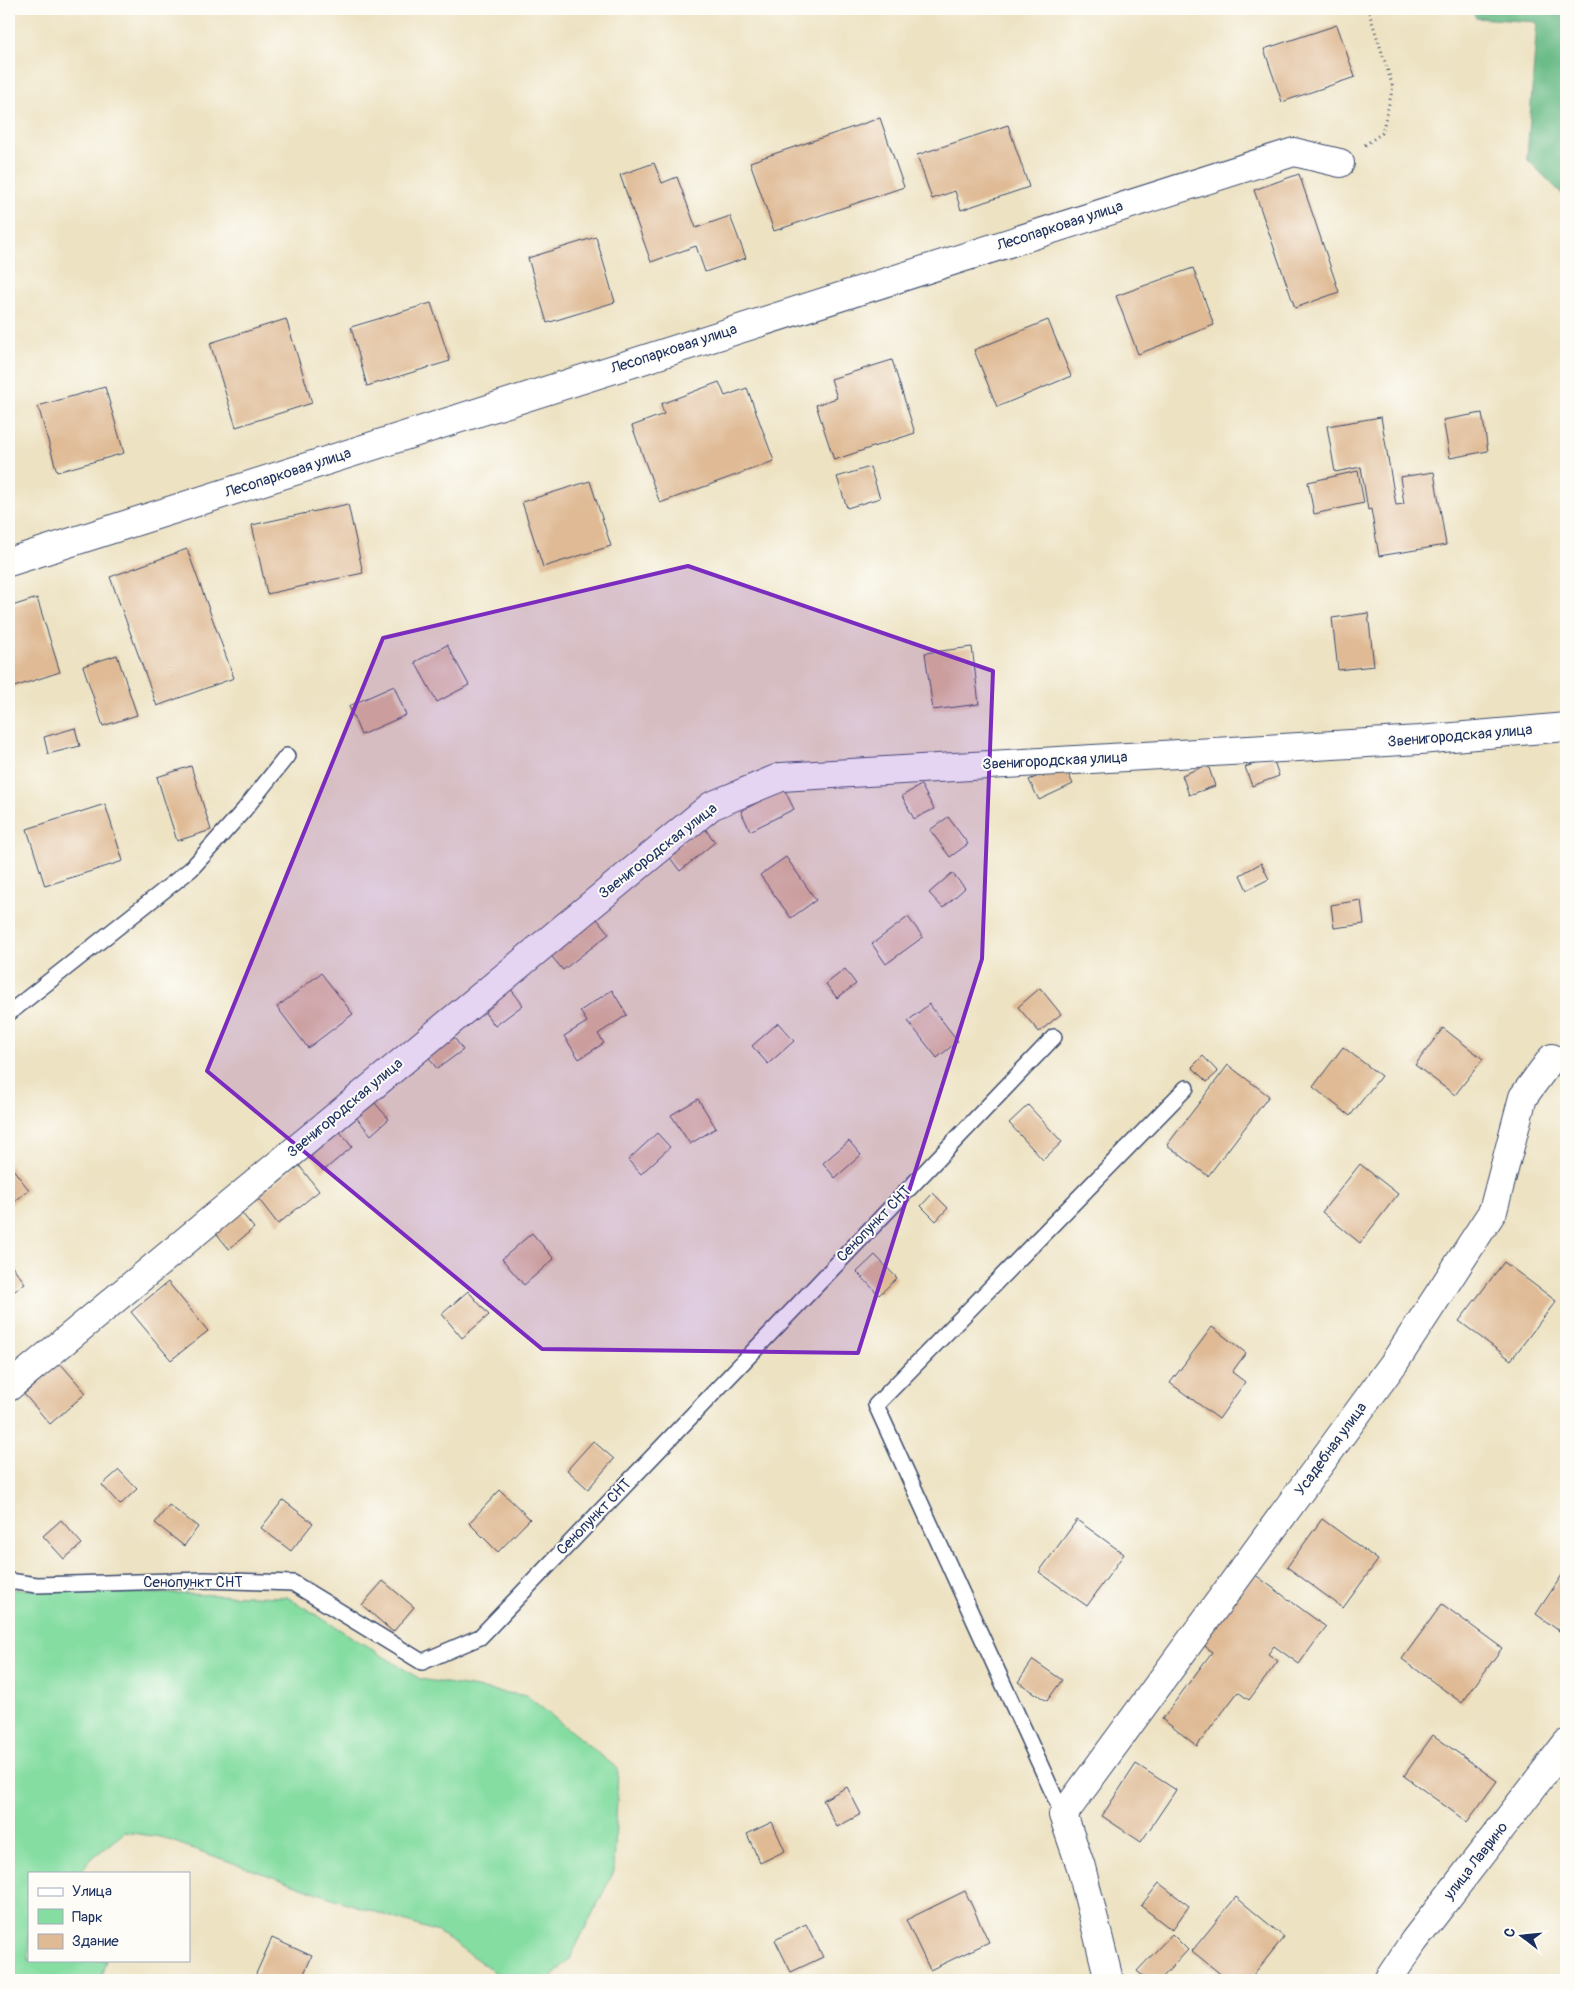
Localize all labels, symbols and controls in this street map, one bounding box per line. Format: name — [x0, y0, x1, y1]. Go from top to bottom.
street label: Лесопарковая улица — [994, 197, 1126, 256]
street label: Лесопарковая улица — [608, 320, 740, 379]
street label: Лесопарковая улица — [222, 444, 354, 503]
street label: Звенигородская улица — [1387, 720, 1533, 752]
street label: Звенигородская улица — [982, 748, 1128, 774]
street label: Звенигородская улица — [595, 799, 721, 903]
street label: Звенигородская улица — [283, 1054, 407, 1162]
street label: Сенопункт СНТ — [833, 1182, 915, 1266]
street label: Усадебная улица — [1291, 1399, 1371, 1499]
street label: Сенопункт СНТ — [553, 1475, 635, 1559]
street label: Сенопункт СНТ — [143, 1573, 243, 1592]
street label: улица Лаврино — [1439, 1818, 1512, 1904]
legend — [28, 1872, 190, 1962]
text: Улица — [72, 1882, 112, 1901]
text: Парк — [72, 1908, 103, 1927]
north arrow — [1498, 1912, 1548, 1962]
text: С — [1501, 1926, 1519, 1939]
text: Здание — [72, 1932, 119, 1951]

